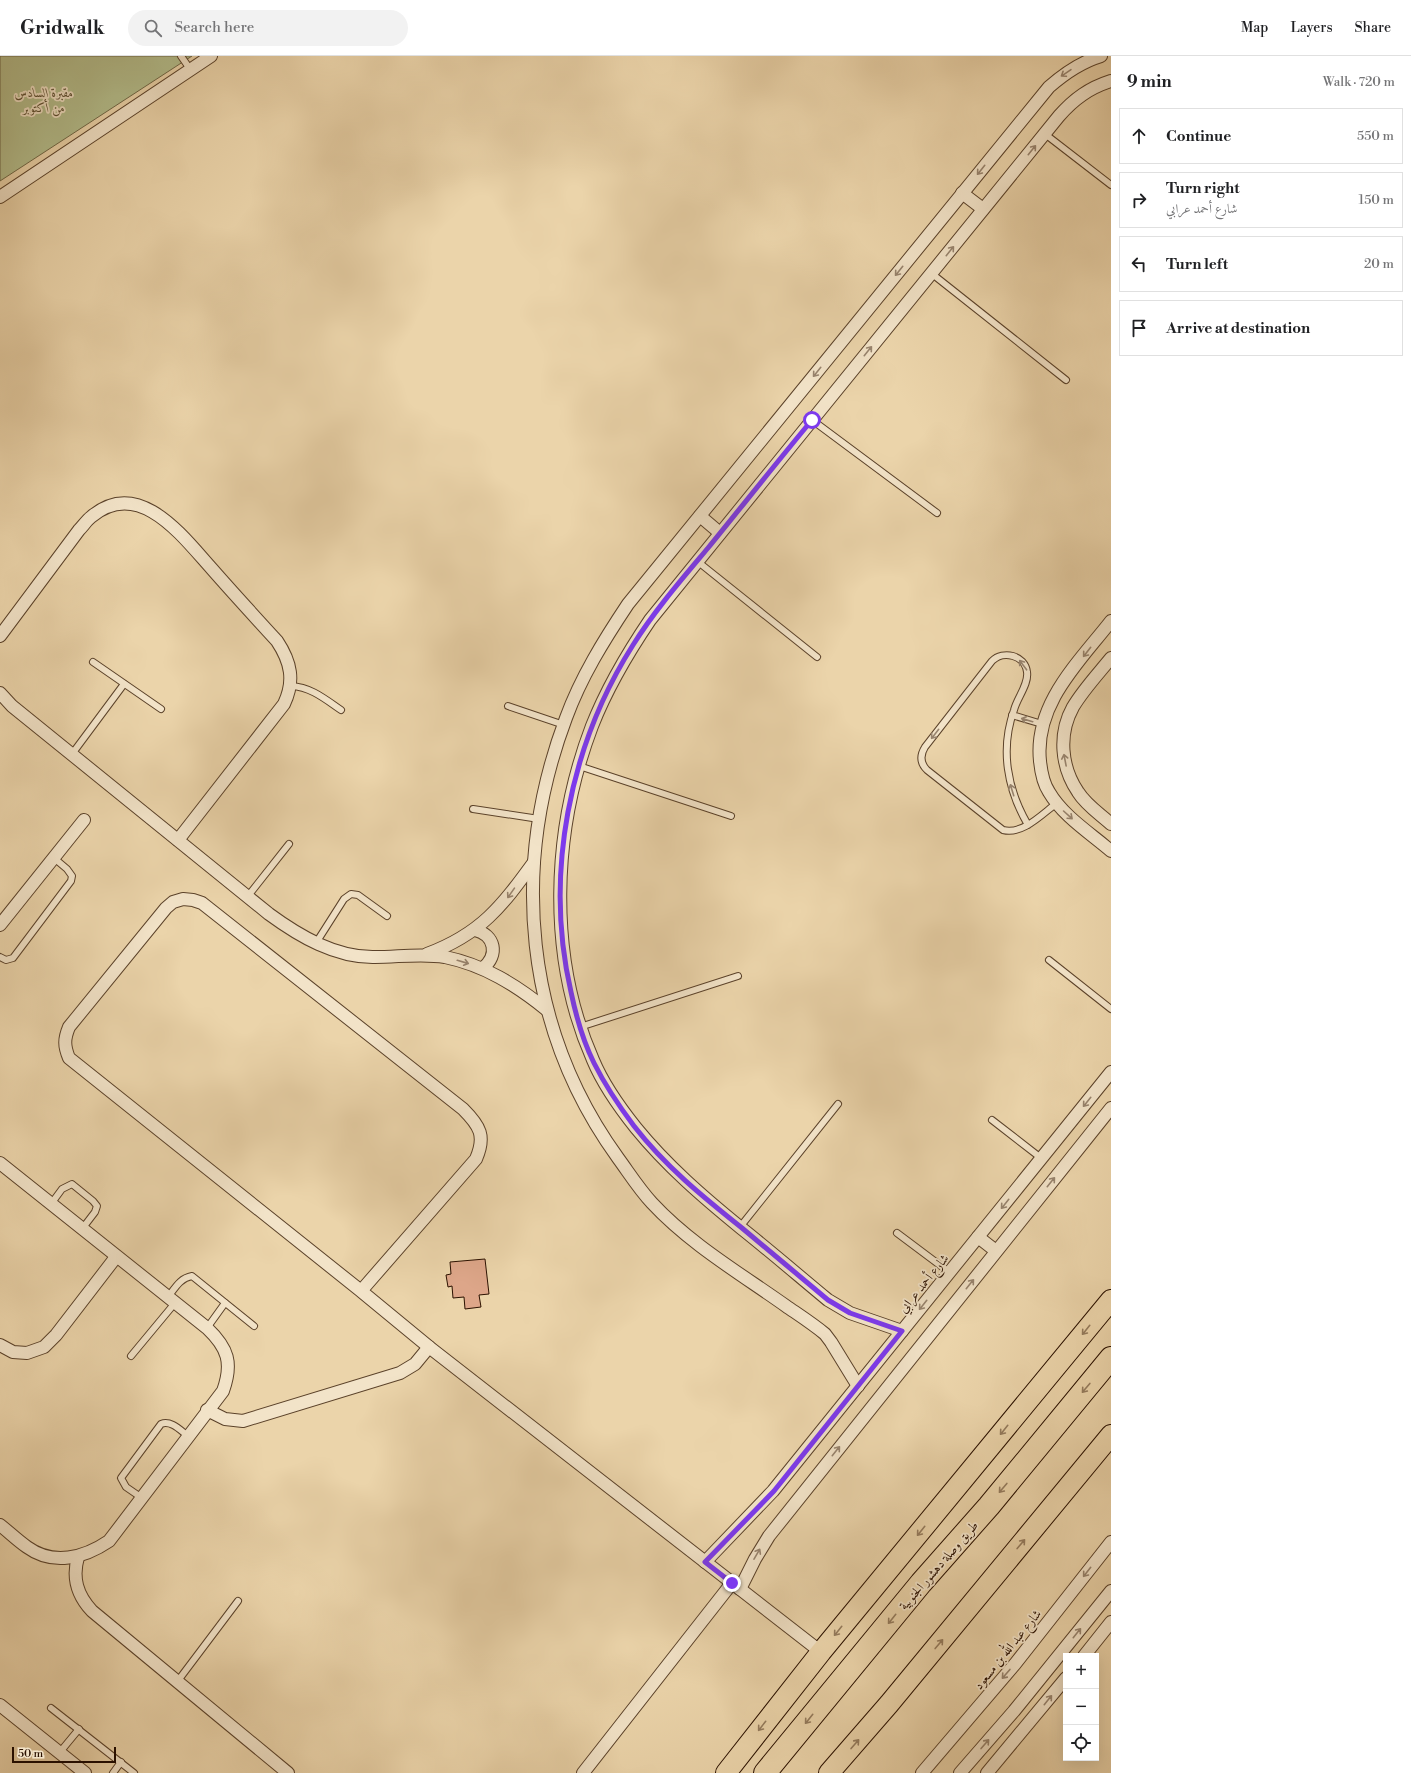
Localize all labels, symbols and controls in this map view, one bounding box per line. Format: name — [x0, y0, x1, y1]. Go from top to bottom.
search box — [128, 10, 408, 46]
text: Gridwalk — [20, 16, 104, 40]
icon: search — [142, 17, 164, 39]
text: Search here — [174, 18, 254, 37]
text: Map — [1241, 19, 1268, 37]
text: Layers — [1290, 19, 1333, 37]
text: Share — [1355, 19, 1391, 37]
one-way arrow — [1060, 69, 1072, 77]
text: 9 min — [1127, 71, 1172, 93]
text: Walk · 720 m — [1323, 74, 1395, 90]
park label: مقبرة السادس من أكتوبر — [15, 85, 73, 117]
icon: ahead — [1128, 125, 1150, 147]
text: Continue — [1166, 127, 1231, 146]
text: 550 m — [1357, 128, 1394, 144]
one-way arrow — [1027, 144, 1036, 155]
one-way arrow — [976, 164, 985, 175]
text: Turn right — [1166, 179, 1240, 198]
icon: right — [1128, 189, 1150, 211]
text: 150 m — [1359, 192, 1394, 208]
text: شارع أحمد عرابي — [1166, 201, 1237, 217]
one-way arrow — [945, 245, 954, 256]
icon: left — [1128, 253, 1150, 275]
text: Turn left — [1166, 255, 1228, 274]
text: 20 m — [1364, 256, 1394, 272]
one-way arrow — [894, 265, 903, 276]
icon: arrive — [1128, 317, 1150, 339]
text: Arrive at destination — [1166, 319, 1310, 338]
one-way arrow — [863, 346, 872, 357]
one-way arrow — [812, 366, 821, 377]
route start — [803, 411, 821, 429]
one-way arrow — [1083, 646, 1091, 657]
one-way arrow — [1019, 660, 1027, 671]
one-way arrow — [1021, 716, 1034, 723]
one-way arrow — [931, 729, 940, 740]
one-way arrow — [1060, 754, 1068, 767]
one-way arrow — [1008, 783, 1015, 796]
one-way arrow — [1063, 810, 1073, 820]
one-way arrow — [507, 888, 515, 899]
one-way arrow — [456, 959, 469, 966]
one-way arrow — [1082, 1097, 1091, 1108]
one-way arrow — [1046, 1177, 1055, 1188]
one-way arrow — [1001, 1198, 1009, 1209]
street label: شارع أحمد عرابي — [894, 1250, 955, 1318]
one-way arrow — [965, 1278, 974, 1289]
one-way arrow — [919, 1299, 928, 1310]
one-way arrow — [1082, 1325, 1091, 1335]
one-way arrow — [1082, 1382, 1091, 1393]
one-way arrow — [999, 1425, 1008, 1436]
one-way arrow — [832, 1446, 841, 1457]
one-way arrow — [999, 1483, 1008, 1493]
street label: طريق وصلة دهشور الجنوبية — [896, 1518, 982, 1613]
one-way arrow — [917, 1525, 925, 1536]
one-way arrow — [1017, 1538, 1026, 1549]
one-way arrow — [754, 1548, 762, 1560]
one-way arrow — [1083, 1567, 1091, 1578]
route end — [723, 1574, 741, 1592]
street label: شارع عبد الله بن مسعود — [968, 1604, 1047, 1695]
one-way arrow — [887, 1613, 896, 1624]
one-way arrow — [834, 1626, 843, 1637]
one-way arrow — [1073, 1628, 1082, 1638]
one-way arrow — [934, 1639, 943, 1649]
map controls — [1063, 1653, 1099, 1761]
button: + — [1063, 1653, 1099, 1689]
one-way arrow — [1001, 1669, 1010, 1679]
button: − — [1063, 1689, 1099, 1725]
one-way arrow — [1044, 1695, 1053, 1706]
one-way arrow — [805, 1714, 814, 1725]
one-way arrow — [758, 1721, 767, 1732]
button: locate — [1063, 1725, 1099, 1761]
one-way arrow — [850, 1738, 859, 1749]
one-way arrow — [981, 1739, 990, 1749]
scale bar — [12, 1745, 116, 1764]
text: 50 m — [18, 1747, 43, 1761]

